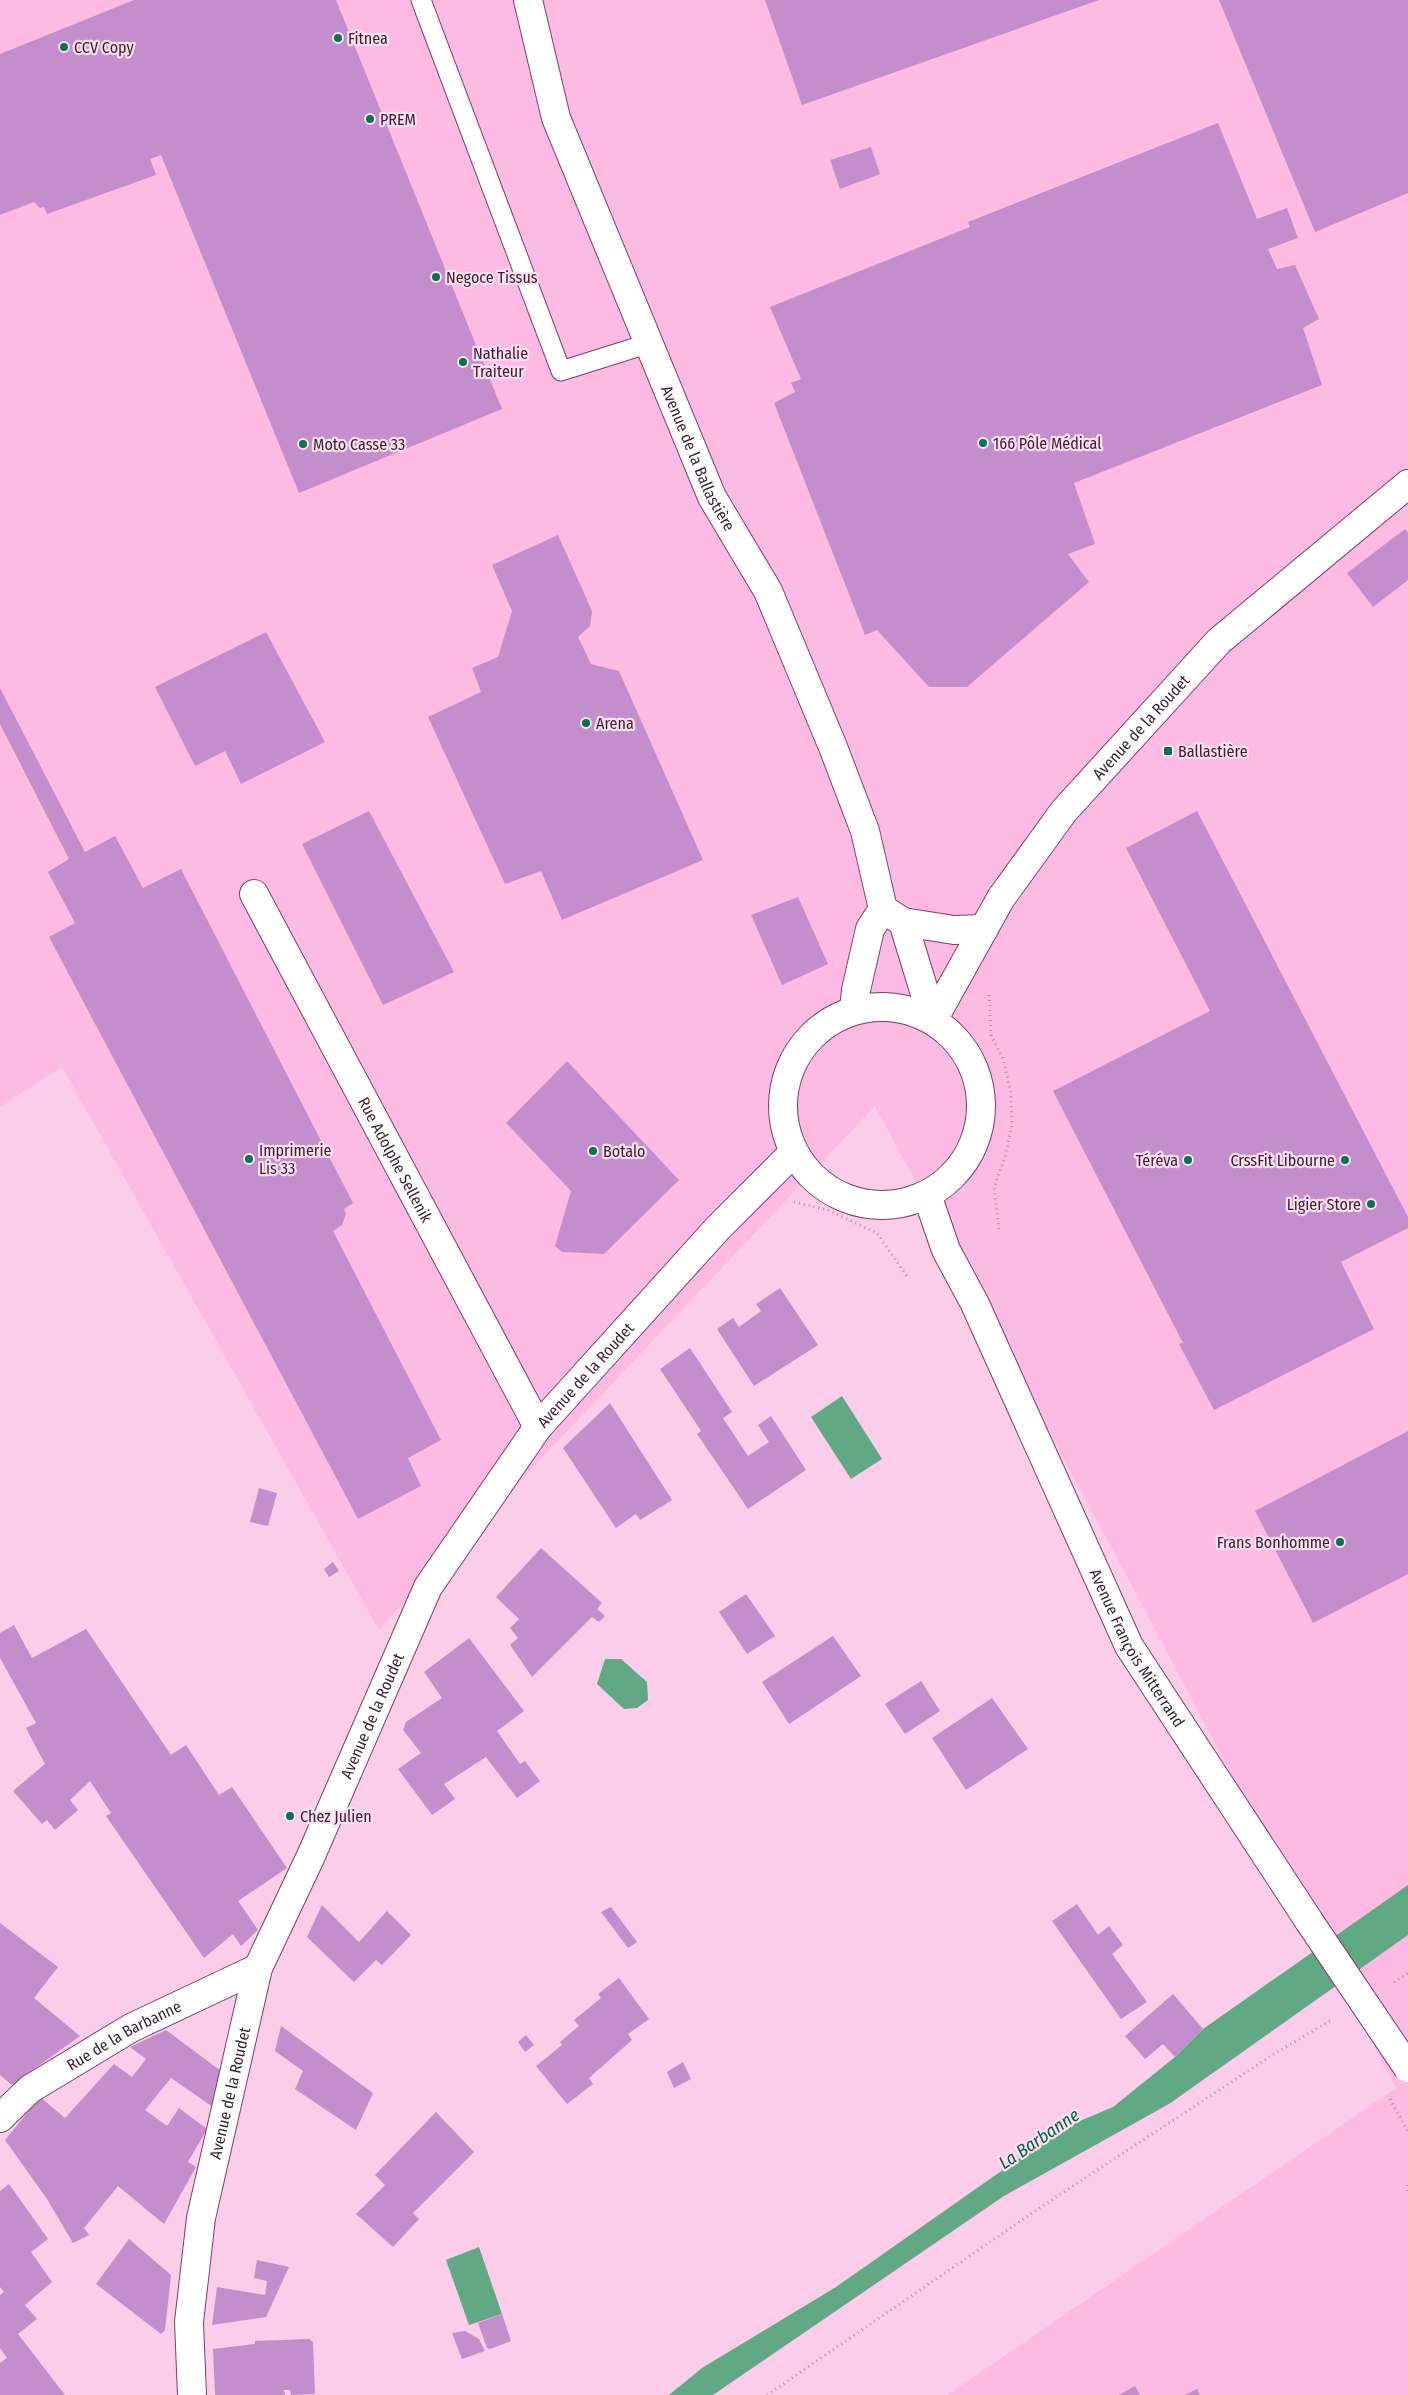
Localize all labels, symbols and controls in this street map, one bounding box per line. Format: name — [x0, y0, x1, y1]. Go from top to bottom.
place label: Fitnea — [348, 29, 388, 48]
marker: Fitnea — [332, 32, 344, 44]
place label: CCV Copy — [74, 38, 135, 57]
marker: CCV Copy — [58, 41, 70, 53]
place label: PREM — [380, 110, 416, 129]
marker: PREM — [364, 113, 376, 125]
place label: Negoce Tissus — [446, 268, 538, 287]
marker: Negoce Tissus — [430, 271, 442, 283]
place label: Nathalie Traiteur — [473, 344, 528, 381]
marker: Nathalie Traiteur — [457, 356, 469, 368]
street label: Avenue de la Ballastière — [658, 383, 739, 534]
place label: 166 Pôle Médical — [993, 434, 1101, 453]
place label: Moto Casse 33 — [313, 435, 405, 454]
marker: 166 Pôle Médical — [977, 437, 989, 449]
marker: Moto Casse 33 — [297, 438, 309, 450]
street label: Avenue de la Roudet — [1088, 670, 1194, 783]
place label: Arena — [596, 714, 634, 733]
marker: Arena — [580, 717, 592, 729]
place label: Ballastière — [1178, 742, 1248, 761]
marker: Ballastière — [1162, 745, 1174, 757]
street label: Rue Adolphe Sellenik — [354, 1094, 437, 1226]
place label: Imprimerie Lis 33 — [259, 1141, 331, 1178]
place label: Botalo — [603, 1142, 646, 1161]
marker: Botalo — [587, 1145, 599, 1157]
place label: Téréva — [1136, 1151, 1178, 1170]
place label: CrssFit Libourne — [1230, 1151, 1335, 1170]
marker: Imprimerie Lis 33 — [243, 1153, 255, 1165]
marker: Téréva — [1182, 1154, 1194, 1166]
marker: CrssFit Libourne — [1339, 1154, 1351, 1166]
place label: Ligier Store — [1287, 1195, 1361, 1214]
marker: Ligier Store — [1365, 1198, 1377, 1210]
street label: Avenue de la Roudet — [533, 1318, 638, 1431]
place label: Frans Bonhomme — [1217, 1533, 1330, 1552]
marker: Frans Bonhomme — [1334, 1536, 1346, 1548]
street label: Avenue François Mitterrand — [1086, 1566, 1189, 1730]
street label: Avenue de la Roudet — [336, 1649, 408, 1781]
place label: Chez Julien — [300, 1807, 372, 1826]
marker: Chez Julien — [284, 1810, 296, 1822]
street label: Rue de la Barbanne — [63, 1996, 184, 2074]
street label: Avenue de la Roudet — [205, 2024, 254, 2161]
water label: La Barbanne — [994, 2104, 1084, 2174]

